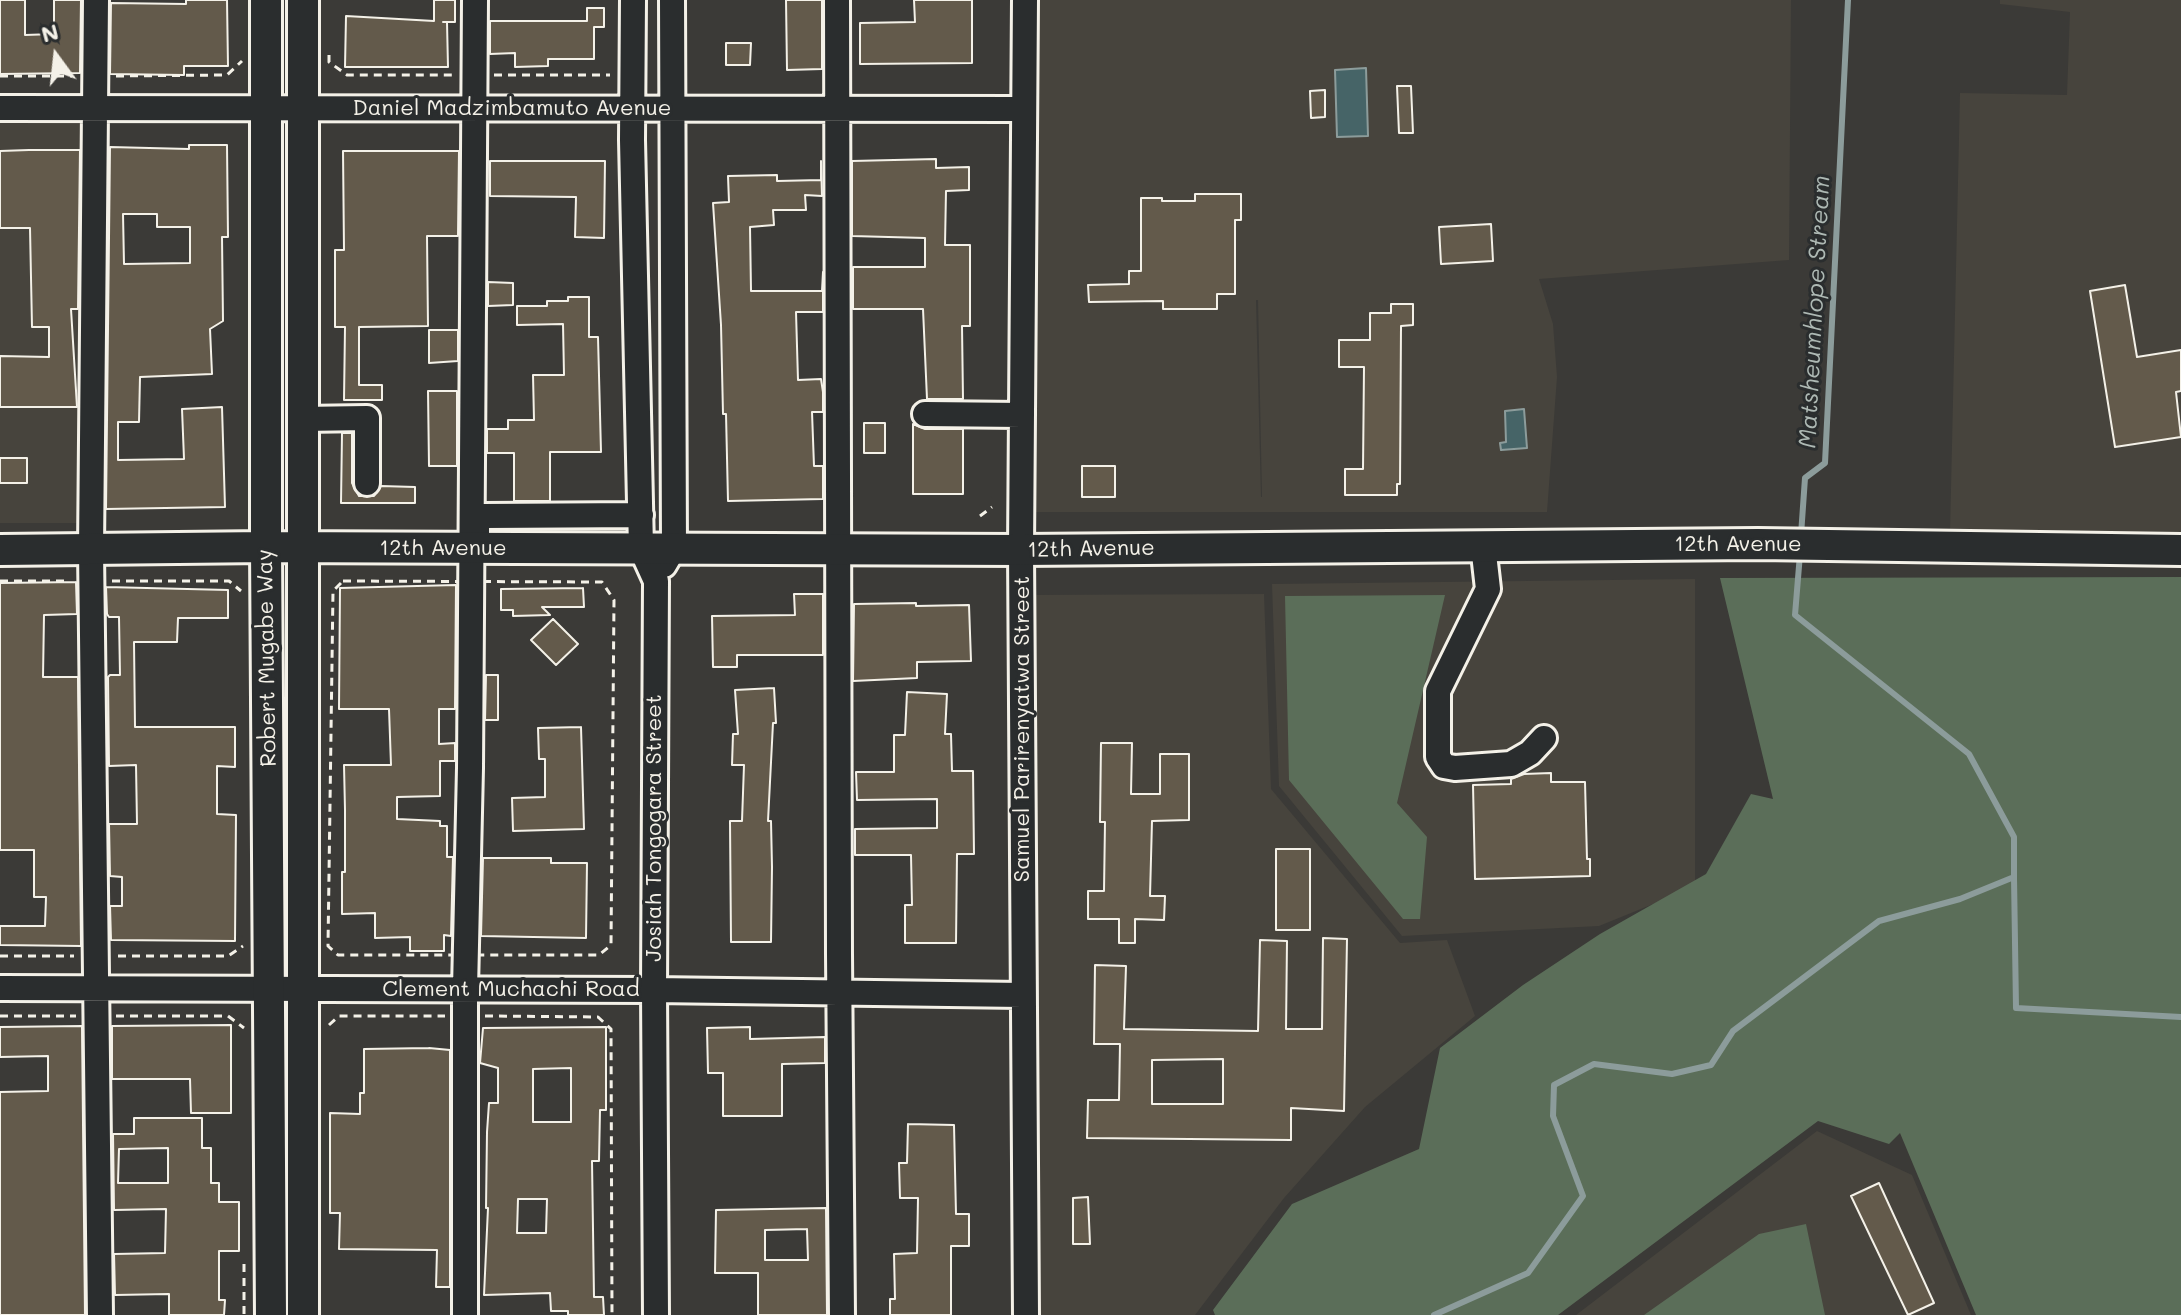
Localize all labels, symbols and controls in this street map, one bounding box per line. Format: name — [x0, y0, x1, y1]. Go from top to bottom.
north arrow — [16, 16, 96, 96]
text: N — [38, 16, 61, 49]
street label: Daniel Madzimbamuto Avenue — [353, 95, 671, 121]
water label: Matsheumhlope Stream — [1793, 175, 1837, 449]
street label: 12th Avenue — [1674, 531, 1802, 557]
street label: 12th Avenue — [379, 535, 507, 561]
street label: 12th Avenue — [1027, 535, 1155, 563]
street label: Robert Mugabe Way — [252, 549, 282, 767]
street label: Samuel Parirenyatwa Street — [1009, 576, 1035, 882]
street label: Josiah Tongogara Street — [641, 694, 667, 962]
street label: Clement Muchachi Road — [382, 976, 640, 1002]

